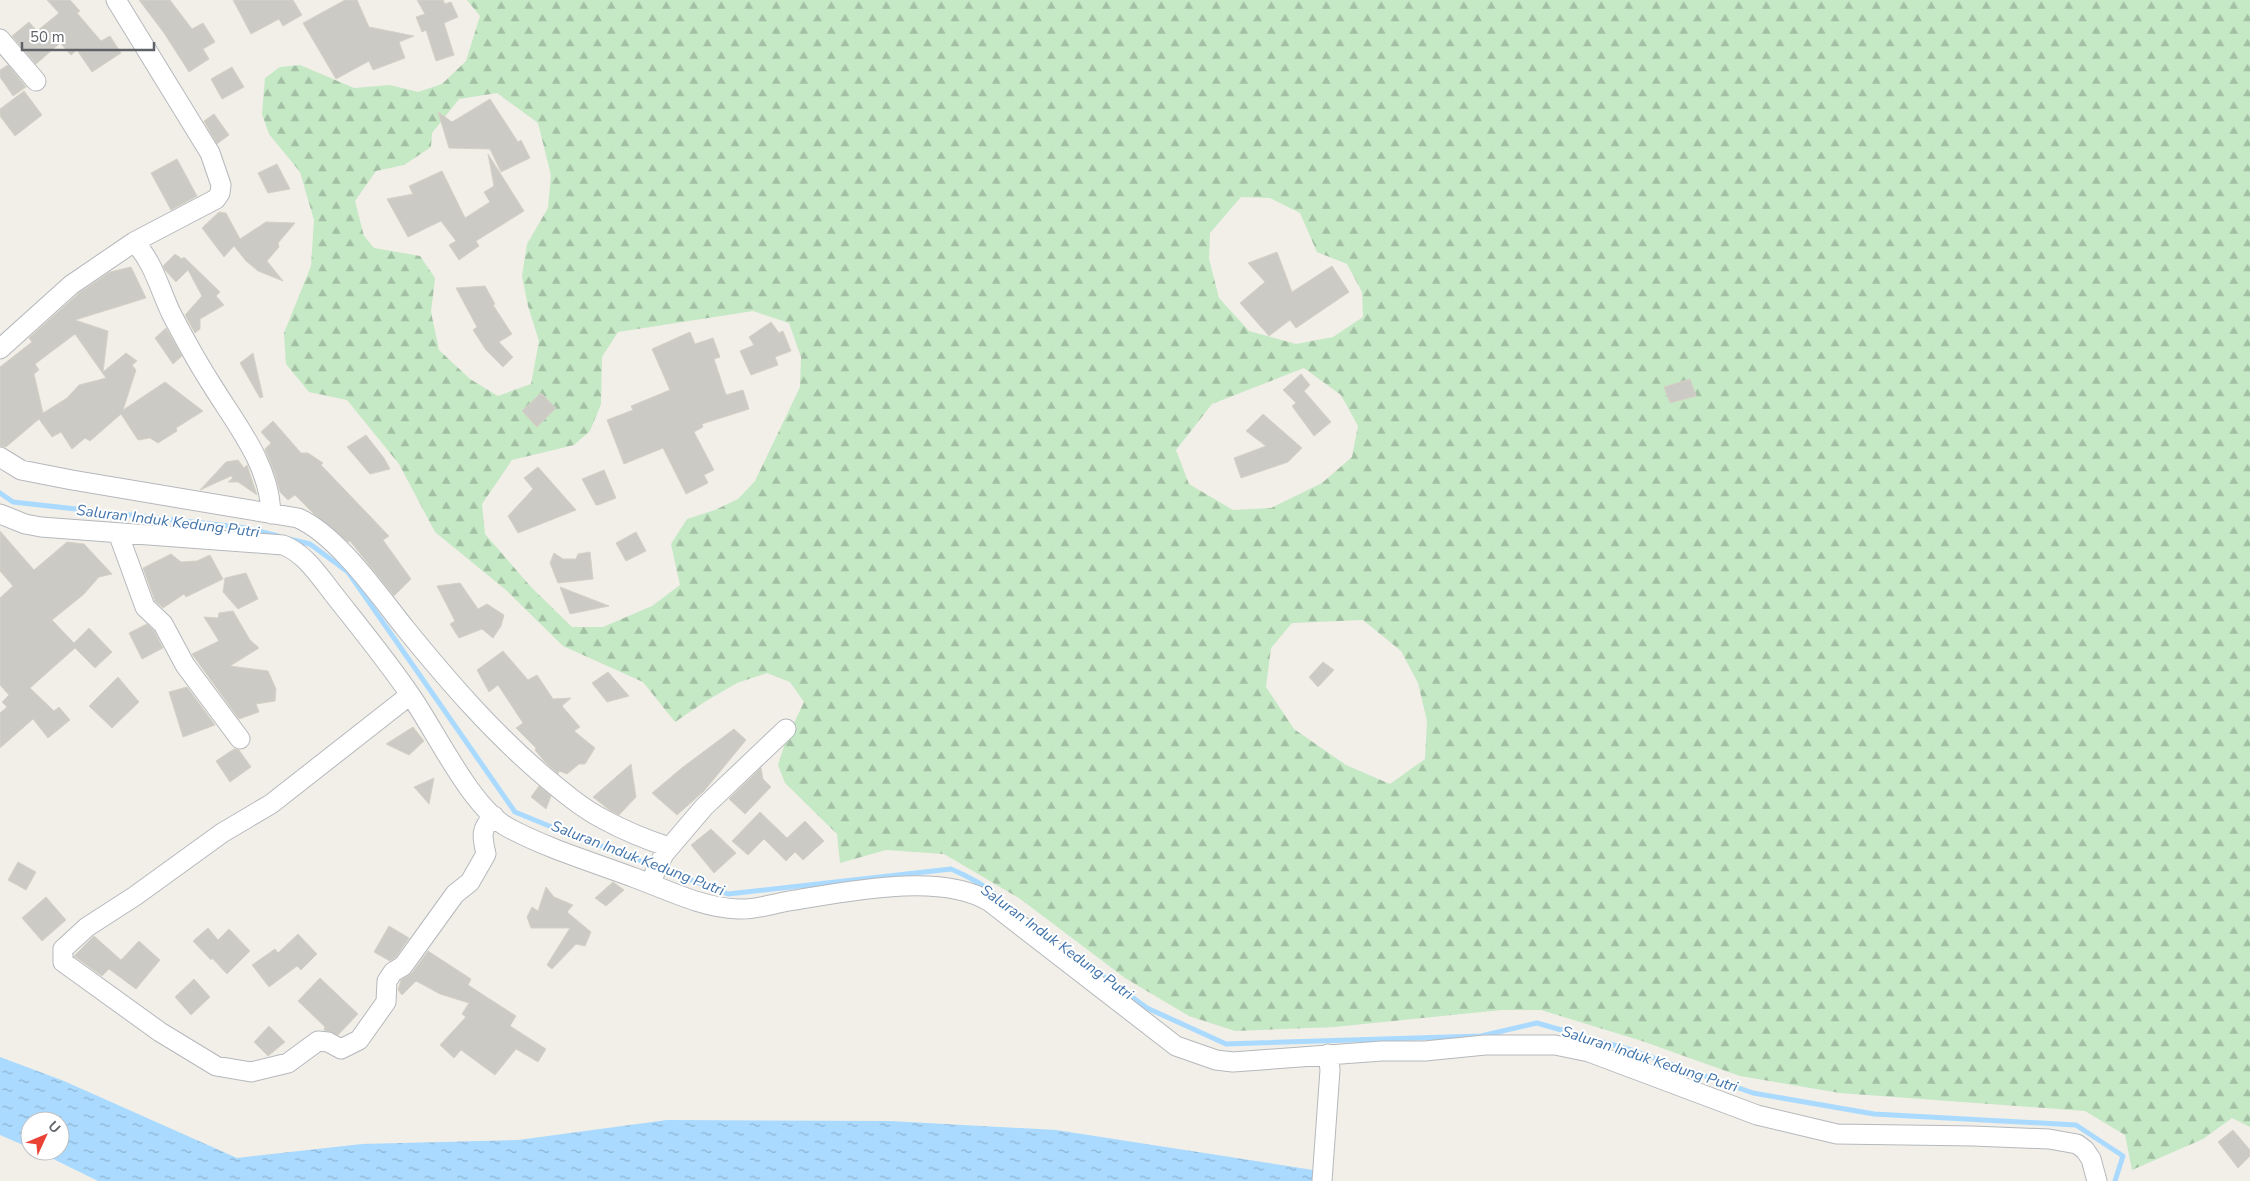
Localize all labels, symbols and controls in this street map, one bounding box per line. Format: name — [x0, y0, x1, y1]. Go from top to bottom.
scale bar — [22, 20, 155, 52]
text: 50 m — [30, 27, 65, 47]
water label: Saluran Induk Kedung Putri — [75, 500, 261, 542]
water label: Saluran Induk Kedung Putri — [549, 816, 728, 900]
water label: Saluran Induk Kedung Putri — [977, 880, 1138, 1004]
water label: Saluran Induk Kedung Putri — [1559, 1021, 1741, 1097]
north arrow — [20, 1111, 70, 1161]
text: U — [44, 1117, 64, 1138]

